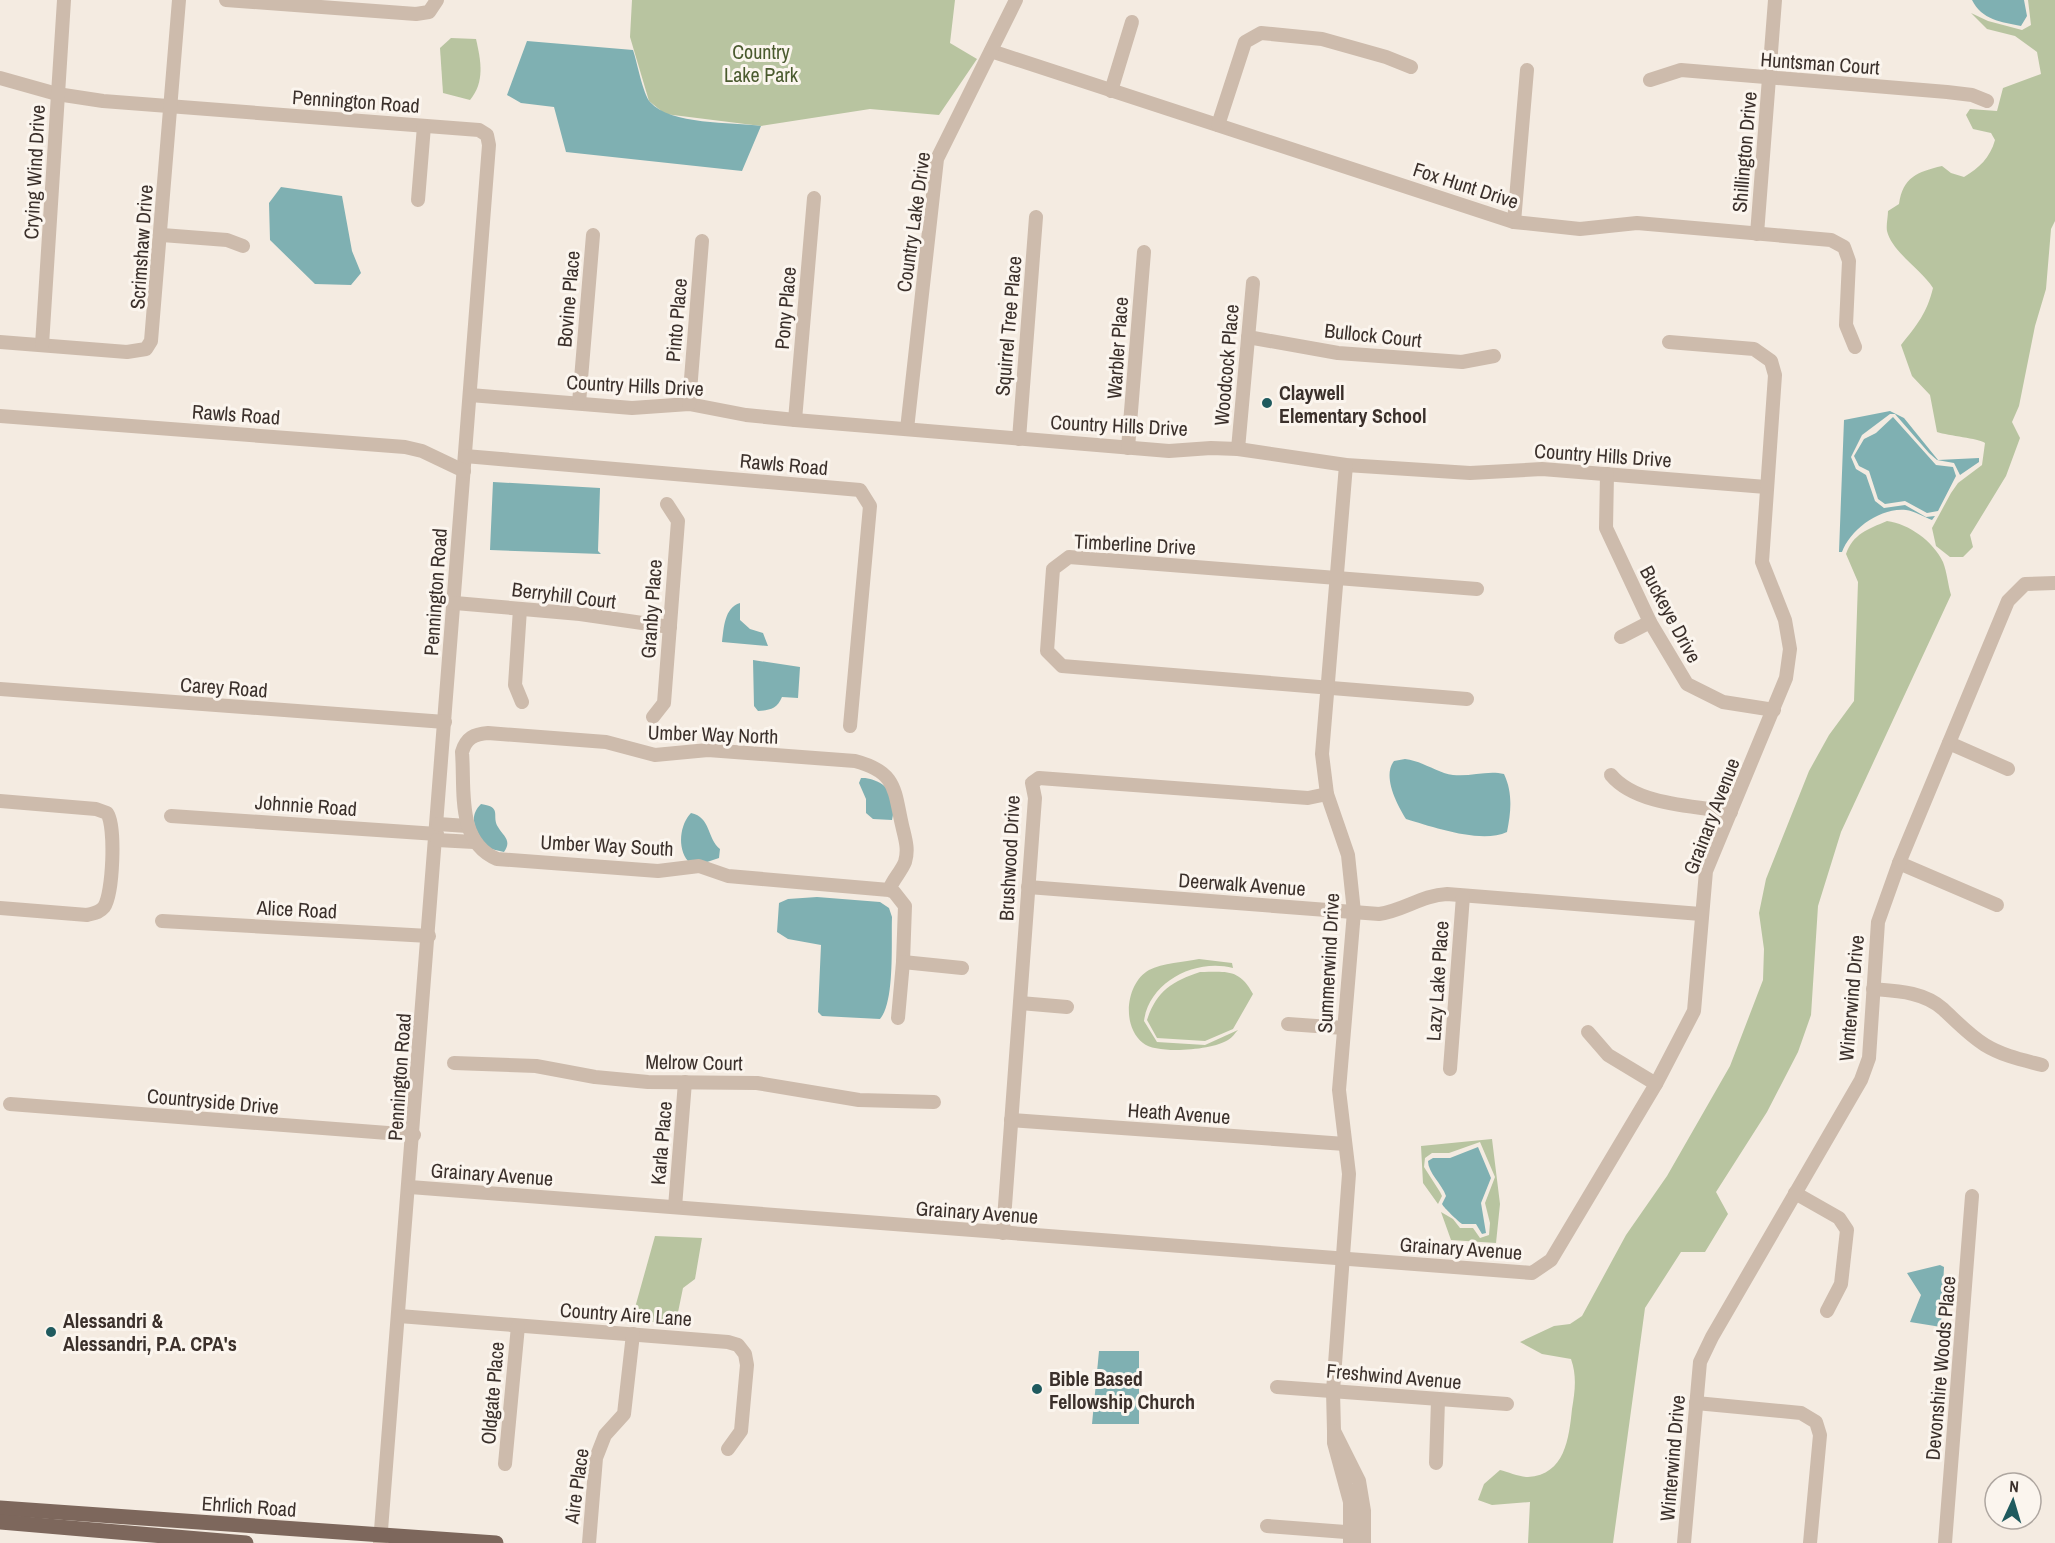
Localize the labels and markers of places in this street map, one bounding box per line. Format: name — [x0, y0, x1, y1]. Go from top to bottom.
place label: Claywell Elementary School — [1279, 379, 1427, 429]
marker: Claywell Elementary School — [1260, 396, 1274, 410]
place label: Alessandri & Alessandri, P.A. CPA's — [63, 1307, 237, 1357]
marker: Alessandri & Alessandri, P.A. CPA's — [44, 1325, 58, 1339]
place label: Bible Based Fellowship Church — [1049, 1365, 1195, 1415]
marker: Bible Based Fellowship Church — [1030, 1382, 1044, 1396]

